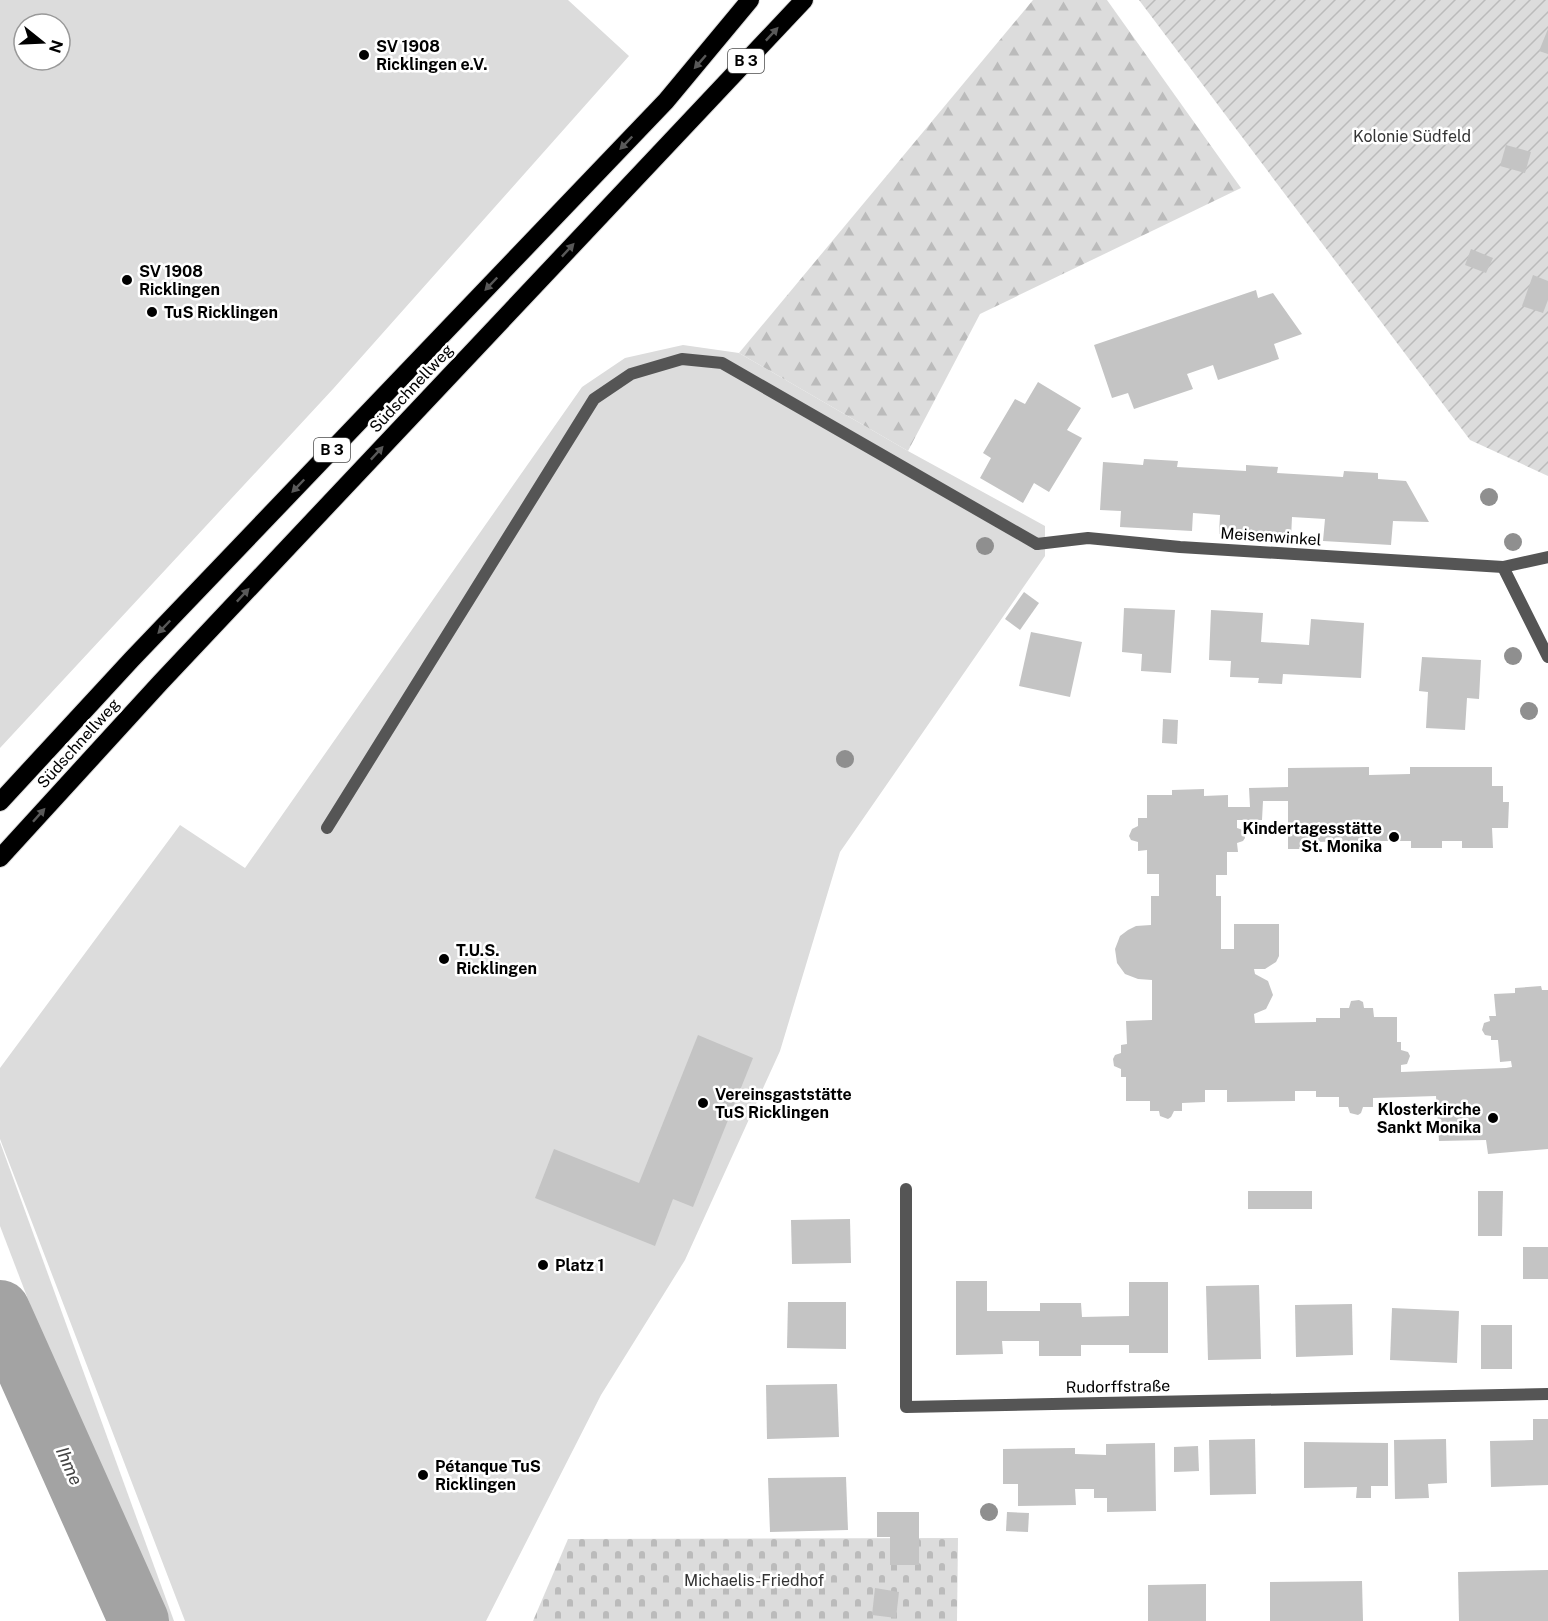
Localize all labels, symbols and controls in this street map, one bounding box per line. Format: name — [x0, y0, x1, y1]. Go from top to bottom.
north arrow — [12, 12, 72, 72]
one-way arrow — [765, 26, 779, 41]
place label: SV 1908 Ricklingen e.V. — [376, 37, 488, 74]
text: N — [45, 38, 67, 55]
marker: SV 1908 Ricklingen e.V. — [357, 48, 371, 62]
road number: B 3 — [728, 49, 764, 73]
one-way arrow — [694, 54, 707, 69]
park label: Kolonie Südfeld — [1353, 127, 1471, 146]
one-way arrow — [619, 135, 633, 150]
one-way arrow — [561, 243, 575, 257]
place label: SV 1908 Ricklingen — [139, 262, 220, 299]
marker: SV 1908 Ricklingen — [120, 273, 134, 287]
one-way arrow — [484, 276, 498, 291]
place label: TuS Ricklingen — [164, 303, 278, 322]
marker: TuS Ricklingen — [145, 305, 159, 319]
street label: Südschnellweg — [365, 340, 457, 437]
road number: B 3 — [314, 438, 350, 462]
one-way arrow — [370, 446, 383, 461]
one-way arrow — [292, 478, 306, 492]
street label: Meisenwinkel — [1220, 523, 1322, 550]
one-way arrow — [236, 587, 250, 602]
one-way arrow — [157, 619, 171, 633]
street label: Südschnellweg — [33, 695, 124, 792]
one-way arrow — [32, 808, 45, 823]
place label: Kindertagesstätte St. Monika — [1243, 819, 1382, 856]
marker: Kindertagesstätte St. Monika — [1387, 830, 1401, 844]
place label: T.U.S. Ricklingen — [456, 941, 537, 978]
marker: T.U.S. Ricklingen — [437, 952, 451, 966]
place label: Vereinsgaststätte TuS Ricklingen — [715, 1085, 852, 1122]
marker: Vereinsgaststätte TuS Ricklingen — [696, 1096, 710, 1110]
place label: Klosterkirche Sankt Monika — [1376, 1100, 1481, 1137]
marker: Klosterkirche Sankt Monika — [1486, 1111, 1500, 1125]
place label: Platz 1 — [555, 1256, 604, 1275]
marker: Platz 1 — [536, 1258, 550, 1272]
street label: Rudorffstraße — [1066, 1376, 1170, 1397]
water label: Ihme — [52, 1443, 87, 1489]
place label: Pétanque TuS Ricklingen — [435, 1457, 541, 1494]
marker: Pétanque TuS Ricklingen — [416, 1468, 430, 1482]
park label: Michaelis-Friedhof — [684, 1571, 824, 1590]

